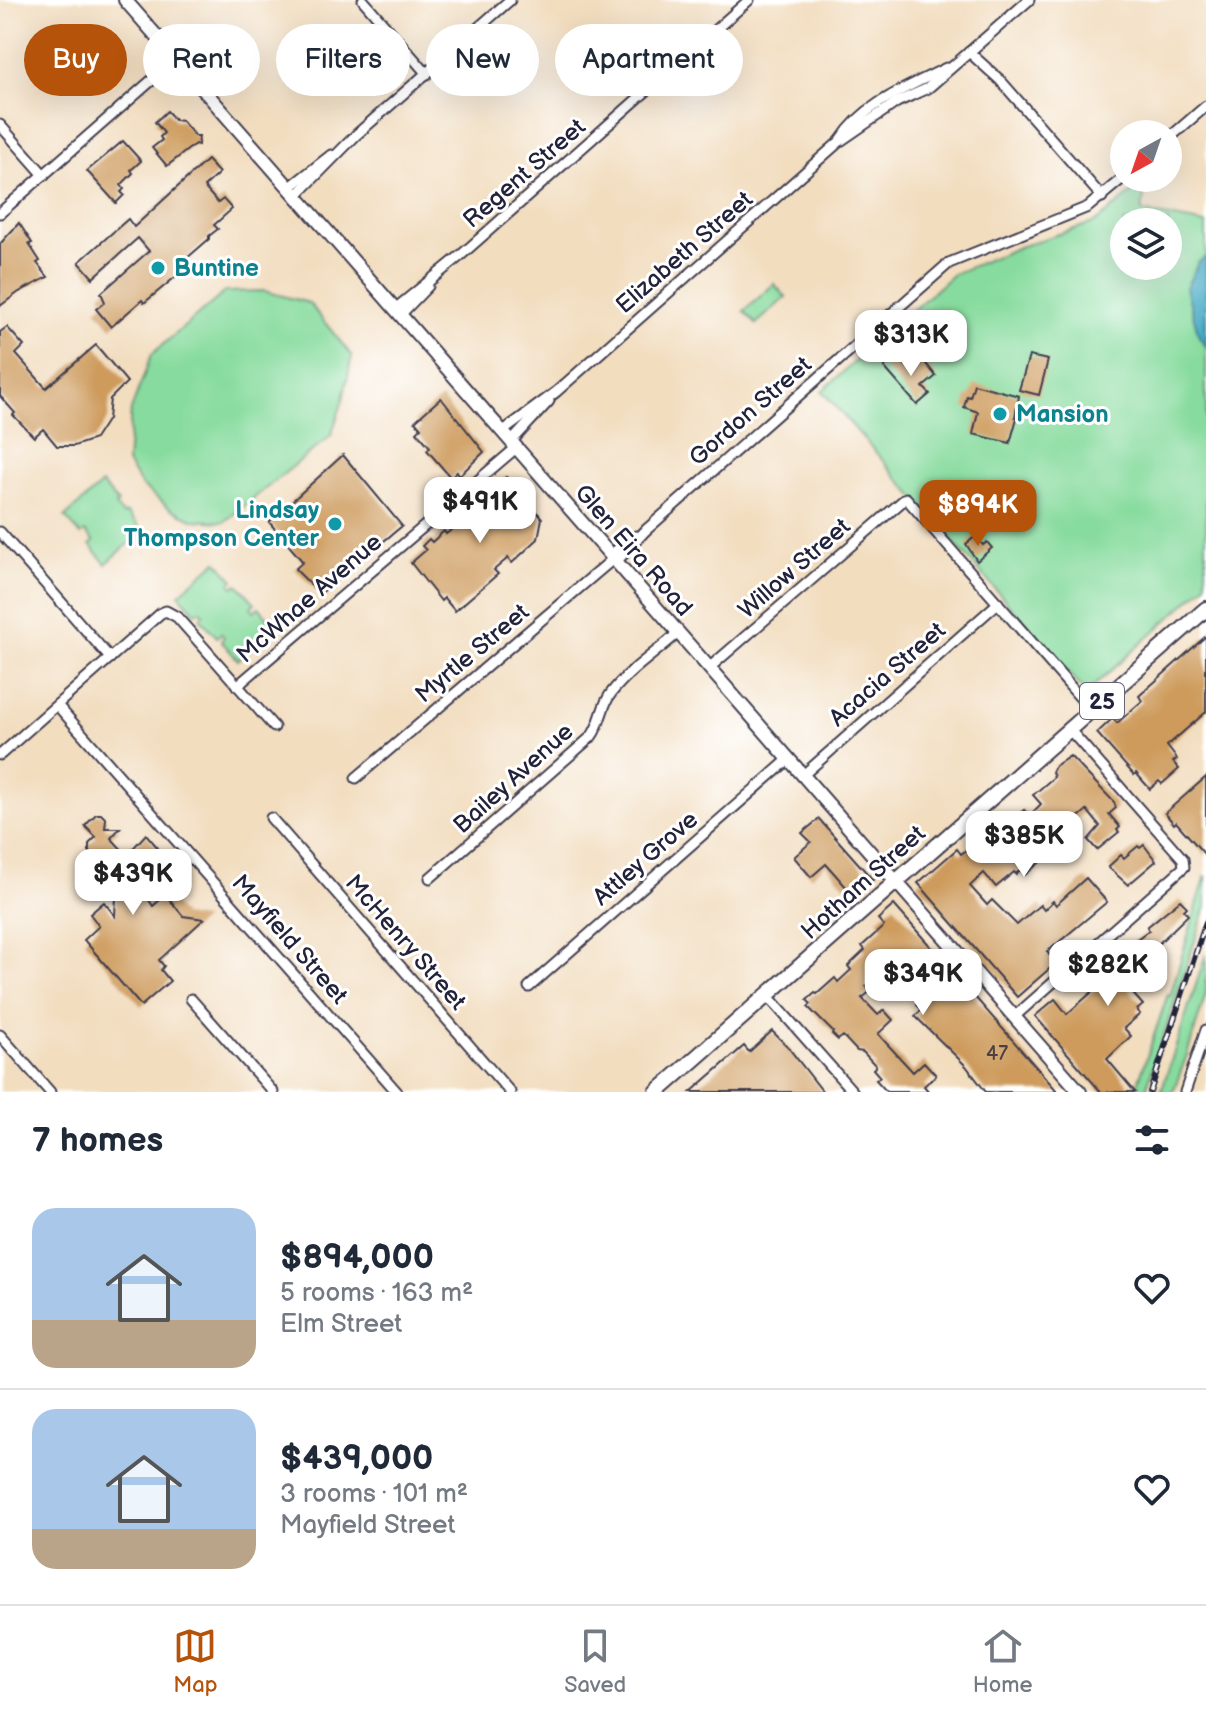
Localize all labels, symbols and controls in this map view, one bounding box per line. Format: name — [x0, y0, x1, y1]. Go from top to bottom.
chip: Buy — [24, 24, 127, 96]
chip: Rent — [143, 24, 260, 96]
chip: Filters — [276, 24, 410, 96]
chip: New — [426, 24, 539, 96]
chip: Apartment — [555, 24, 743, 96]
street label: Regent Street — [457, 112, 592, 234]
north arrow — [1110, 120, 1182, 192]
map controls — [1110, 120, 1182, 280]
street label: Elizabeth Street — [610, 185, 759, 320]
button: layers — [1110, 208, 1182, 280]
place label: Buntine — [174, 254, 259, 283]
marker: Buntine — [149, 259, 167, 277]
pin: $313K — [855, 310, 967, 378]
text: $313K — [873, 320, 949, 351]
street label: Gordon Street — [683, 350, 818, 472]
place label: Mansion — [1016, 400, 1109, 429]
marker: Mansion — [991, 405, 1009, 423]
pin: $491K — [424, 477, 536, 545]
street label: Glen Eira Road — [569, 478, 699, 622]
pin: $894K — [922, 480, 1034, 548]
text: $491K — [442, 487, 518, 518]
text: $894K — [938, 490, 1019, 521]
place label: Lindsay Thompson Center — [124, 496, 319, 553]
street label: Willow Street — [733, 512, 857, 625]
marker: Lindsay Thompson Center — [326, 515, 344, 533]
street label: McWhae Avenue — [231, 528, 388, 669]
street label: Myrtle Street — [410, 597, 535, 709]
street label: Acacia Street — [823, 616, 952, 733]
road number: 25 — [1080, 683, 1124, 719]
street label: Bailey Avenue — [447, 717, 579, 840]
street label: Attley Grove — [587, 805, 704, 912]
pin: $385K — [968, 811, 1080, 879]
street label: Hotham Street — [795, 819, 932, 946]
text: $385K — [984, 821, 1064, 852]
pin: $439K — [77, 849, 189, 917]
text: $439K — [93, 859, 173, 890]
street label: Mayfield Street — [226, 869, 354, 1010]
street label: McHenry Street — [339, 869, 473, 1016]
pin: $282K — [1052, 940, 1164, 1008]
pin: $349K — [867, 949, 979, 1017]
text: $282K — [1067, 950, 1149, 981]
text: $349K — [883, 959, 963, 990]
house number: 47 — [986, 1042, 1008, 1066]
icon: filters — [1130, 1118, 1174, 1162]
text: 7 homes — [32, 1120, 163, 1161]
text: $894,000 — [280, 1237, 434, 1278]
icon: home — [96, 1240, 192, 1336]
icon: heart — [1130, 1266, 1174, 1310]
text: 5 rooms · 163 m² — [280, 1278, 473, 1309]
text: Elm Street — [280, 1309, 402, 1340]
text: $439,000 — [280, 1438, 433, 1479]
icon: home — [96, 1441, 192, 1537]
icon: heart — [1130, 1467, 1174, 1511]
text: 3 rooms · 101 m² — [280, 1479, 468, 1510]
text: Mayfield Street — [280, 1510, 455, 1541]
tab: Map — [173, 1624, 218, 1699]
tab: Saved — [564, 1624, 626, 1699]
tab: Home — [973, 1624, 1033, 1699]

